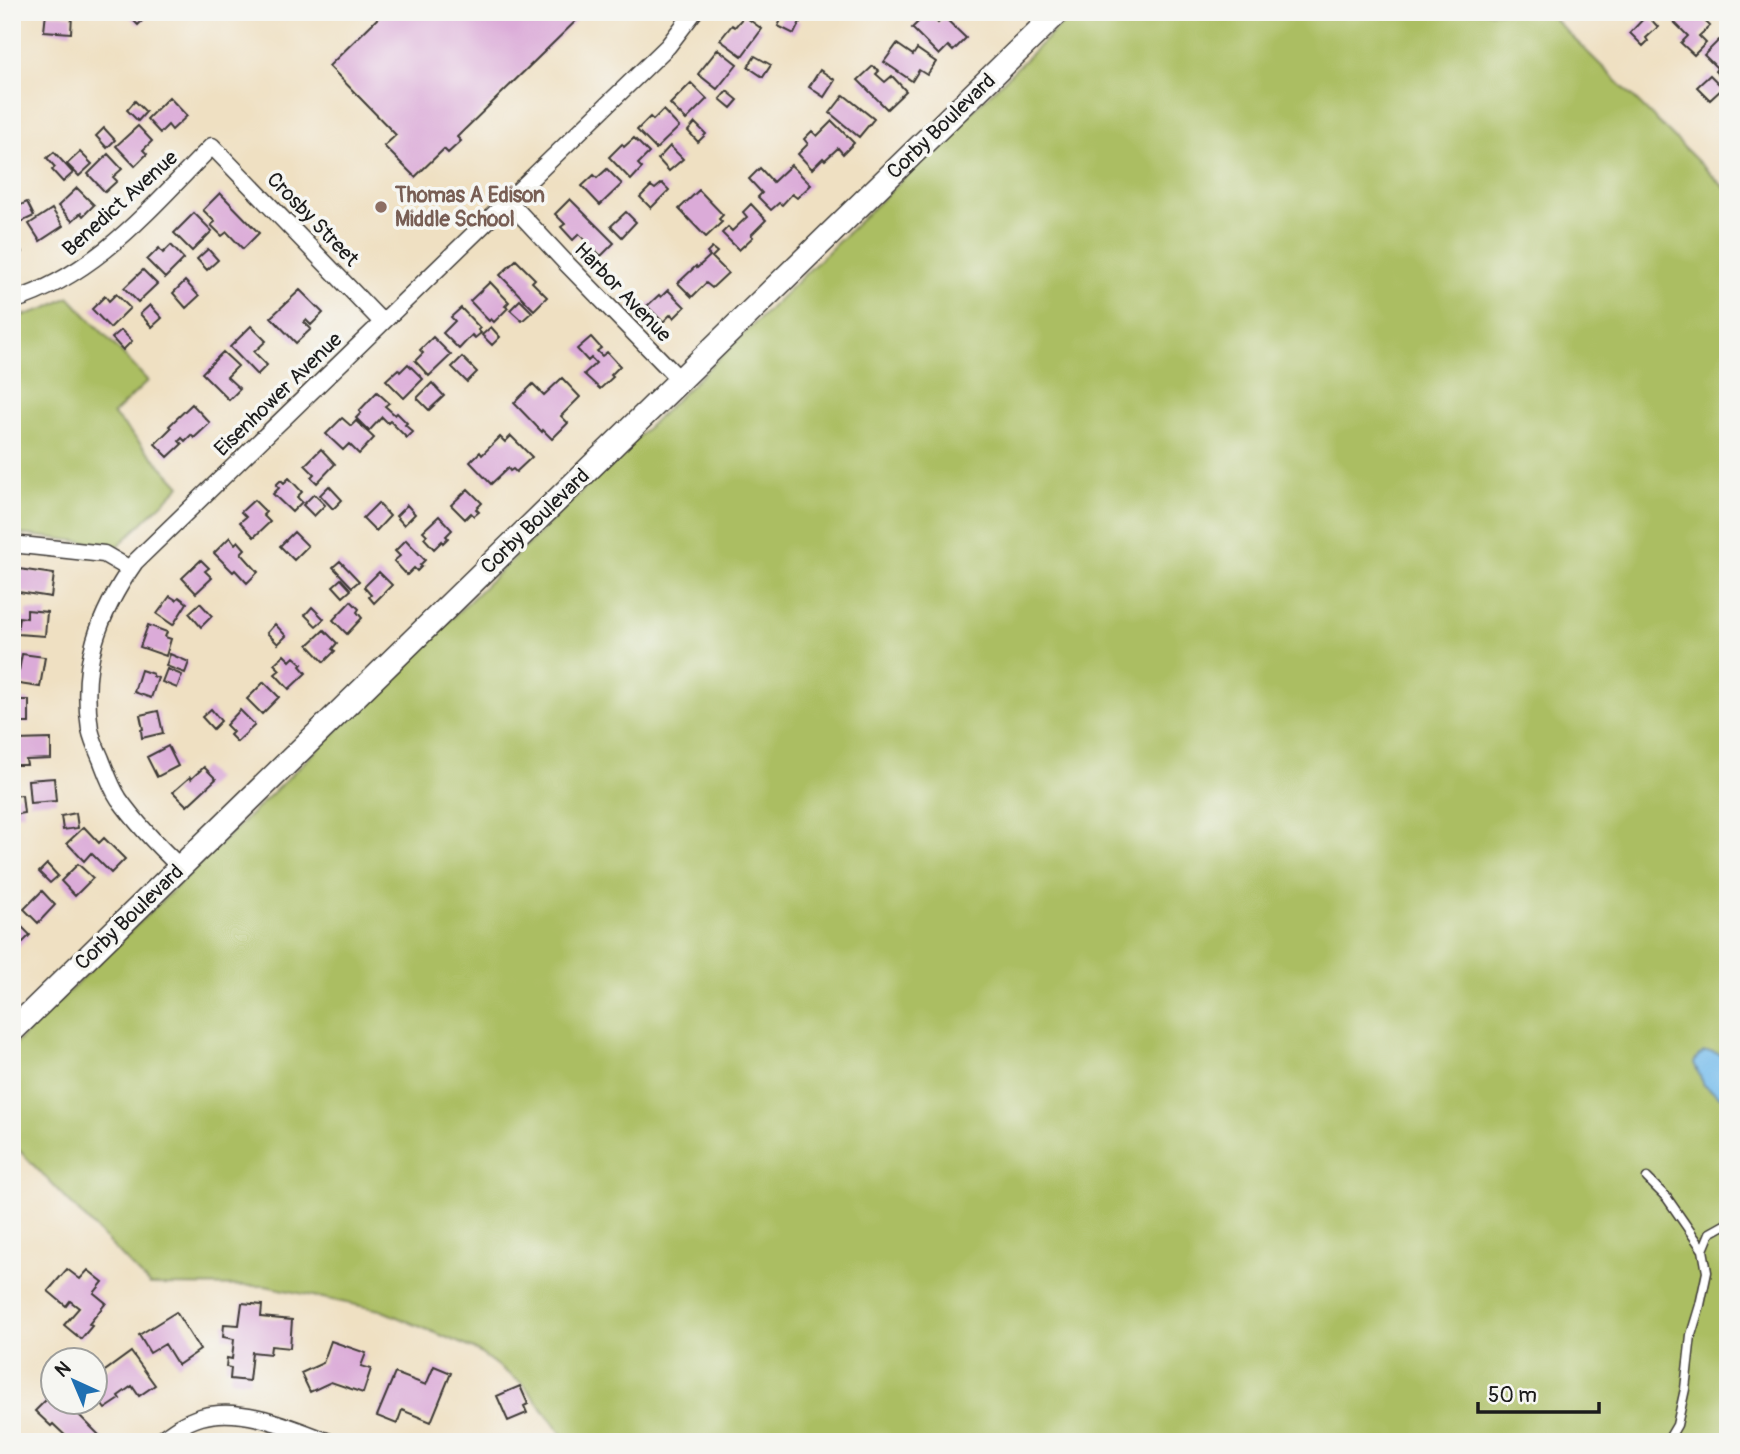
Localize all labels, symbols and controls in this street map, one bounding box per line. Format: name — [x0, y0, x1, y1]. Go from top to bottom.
street label: Corby Boulevard — [881, 68, 1002, 185]
street label: Benedict Avenue — [57, 144, 184, 262]
street label: Crosby Street — [261, 166, 365, 273]
place label: Thomas A Edison Middle School — [394, 182, 545, 233]
marker: Thomas A Edison Middle School — [373, 199, 389, 215]
street label: Harbor Avenue — [568, 237, 678, 348]
street label: Eisenhower Avenue — [209, 326, 349, 462]
street label: Corby Boulevard — [475, 463, 596, 580]
street label: Corby Boulevard — [69, 859, 190, 976]
north arrow — [38, 1346, 108, 1416]
text: N — [50, 1356, 76, 1383]
scale bar — [1478, 1370, 1598, 1414]
text: 50 m — [1488, 1382, 1537, 1409]

